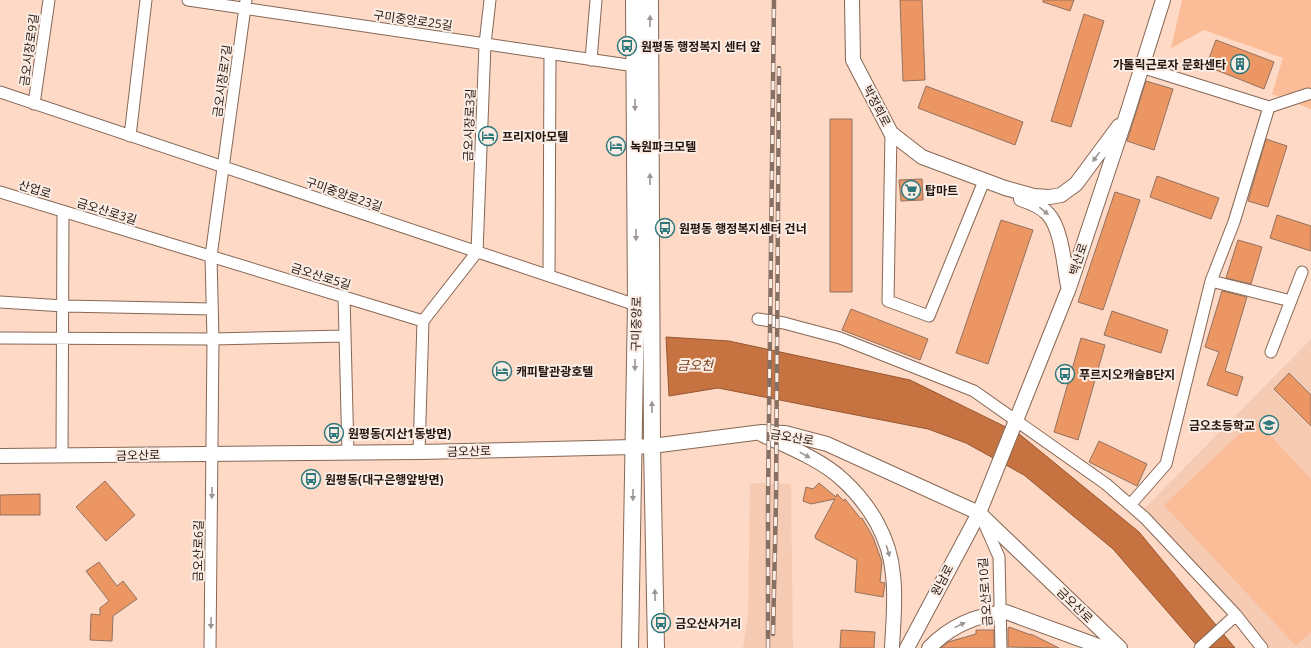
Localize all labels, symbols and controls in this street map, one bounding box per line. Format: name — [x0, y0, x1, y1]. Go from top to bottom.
street label: 구미중앙로25길 — [372, 6, 454, 34]
street label: 금오시장로9길 — [15, 13, 43, 87]
one-way arrow — [647, 14, 653, 27]
bus stop icon: 원평동 행정복지 센터 앞 — [616, 35, 638, 57]
place label: 원평동 행정복지 센터 앞 — [641, 38, 761, 55]
street label: 금오시장로7길 — [208, 44, 236, 118]
building icon: 가톨릭근로자 문화센타 — [1229, 53, 1251, 75]
place label: 가톨릭근로자 문화센타 — [1112, 56, 1226, 73]
street label: 박정희로 — [859, 83, 895, 129]
street label: 금오시장로3길 — [459, 88, 479, 162]
one-way arrow — [632, 99, 638, 112]
hotel icon: 프리지아모텔 — [477, 125, 499, 147]
place label: 프리지아모텔 — [502, 128, 568, 145]
hotel icon: 녹원파크모텔 — [605, 135, 627, 157]
place label: 녹원파크모텔 — [630, 138, 696, 155]
one-way arrow — [1092, 152, 1100, 162]
one-way arrow — [647, 172, 653, 185]
street label: 구미중앙로23길 — [303, 173, 385, 215]
street label: 산업로 — [17, 176, 53, 202]
supermarket icon: 탑마트 — [900, 179, 922, 201]
place label: 탑마트 — [925, 182, 958, 199]
street label: 금오산로3길 — [75, 194, 139, 228]
one-way arrow — [1039, 207, 1049, 216]
bus stop icon: 원평동 행정복지센터 건너 — [654, 217, 676, 239]
place label: 원평동 행정복지센터 건너 — [679, 220, 807, 237]
one-way arrow — [633, 229, 639, 242]
street label: 백산로 — [1065, 241, 1091, 277]
street label: 금오산로5길 — [289, 259, 353, 293]
street label: 구미중앙로 — [627, 296, 645, 352]
water label: 금오천 — [677, 356, 714, 374]
one-way arrow — [632, 359, 638, 372]
hotel icon: 캐피탈관광호텔 — [491, 360, 513, 382]
place label: 캐피탈관광호텔 — [516, 363, 593, 380]
bus stop icon: 푸르지오캐슬B단지 — [1054, 363, 1076, 385]
place label: 푸르지오캐슬B단지 — [1079, 366, 1175, 383]
one-way arrow — [649, 400, 655, 413]
school or university icon: 금오초등학교 — [1258, 414, 1280, 436]
place label: 금오초등학교 — [1189, 417, 1255, 434]
bus stop icon: 원평동(지산1동방면) — [323, 422, 345, 444]
place label: 원평동(지산1동방면) — [348, 425, 451, 442]
street label: 금오산로 — [769, 425, 815, 449]
street label: 금오산로 — [447, 442, 491, 460]
street label: 금오산로 — [116, 446, 160, 464]
one-way arrow — [800, 452, 811, 459]
bus stop icon: 원평동(대구은행앞방면) — [300, 468, 322, 490]
place label: 원평동(대구은행앞방면) — [325, 471, 444, 488]
one-way arrow — [209, 487, 215, 500]
one-way arrow — [630, 489, 636, 502]
street label: 금오산로6길 — [189, 520, 207, 582]
one-way arrow — [885, 545, 891, 557]
street label: 금오산로10길 — [974, 557, 996, 627]
street label: 원남로 — [927, 561, 957, 599]
street label: 금오산로 — [1053, 584, 1097, 626]
one-way arrow — [652, 588, 658, 601]
bus stop icon: 금오산사거리 — [650, 612, 672, 634]
place label: 금오산사거리 — [675, 615, 741, 632]
one-way arrow — [207, 617, 214, 629]
one-way arrow — [954, 622, 966, 628]

